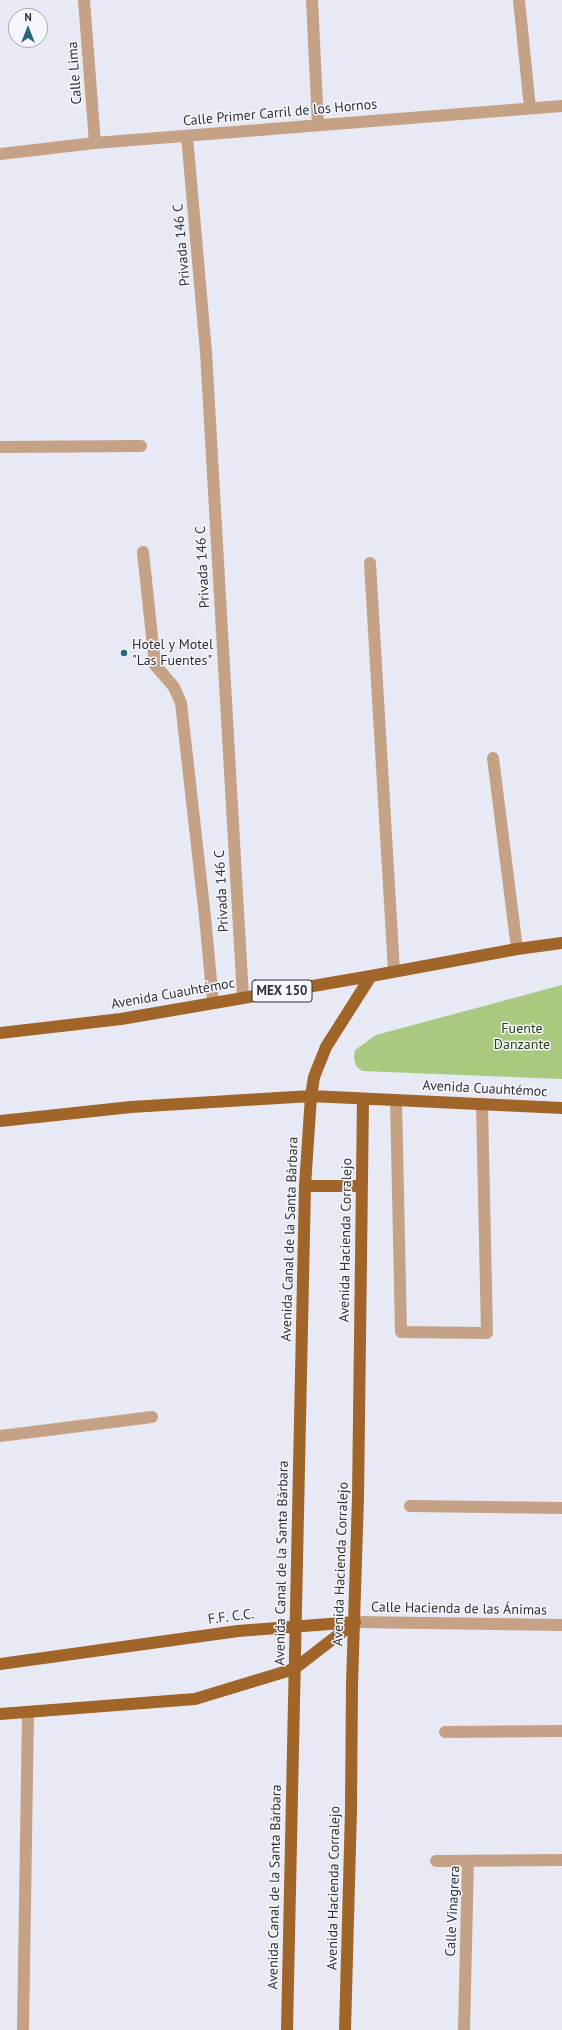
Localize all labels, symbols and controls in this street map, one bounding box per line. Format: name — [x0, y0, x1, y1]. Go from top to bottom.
north arrow — [8, 8, 48, 48]
text: N — [24, 10, 32, 24]
street label: Calle Lima — [64, 41, 86, 105]
street label: Calle Primer Carril de los Hornos — [182, 96, 378, 130]
street label: Privada 146 C — [170, 203, 194, 287]
street label: Privada 146 C — [192, 525, 214, 609]
place label: Hotel y Motel "Las Fuentes" — [132, 637, 213, 670]
marker: Hotel y Motel "Las Fuentes" — [119, 648, 129, 658]
street label: Privada 146 C — [211, 849, 233, 933]
street label: Avenida Cuauhtémoc — [110, 975, 236, 1013]
road number: MEX 150 — [252, 980, 312, 1002]
park label: Fuente Danzante — [494, 1021, 550, 1054]
street label: Avenida Cuauhtémoc — [422, 1077, 548, 1101]
street label: Avenida Canal de la Santa Bárbara — [278, 1136, 302, 1342]
street label: Avenida Hacienda Corralejo — [336, 1158, 356, 1322]
street label: Avenida Canal de la Santa Bárbara — [272, 1460, 292, 1666]
street label: Avenida Hacienda Corralejo — [330, 1482, 352, 1646]
street label: Calle Hacienda de las Ánimas — [371, 1599, 547, 1619]
street label: F.F. C.C. — [207, 1606, 255, 1628]
street label: Avenida Canal de la Santa Bárbara — [265, 1784, 285, 1990]
street label: Avenida Hacienda Corralejo — [324, 1806, 344, 1970]
street label: Calle Vinagrera — [442, 1865, 464, 1957]

